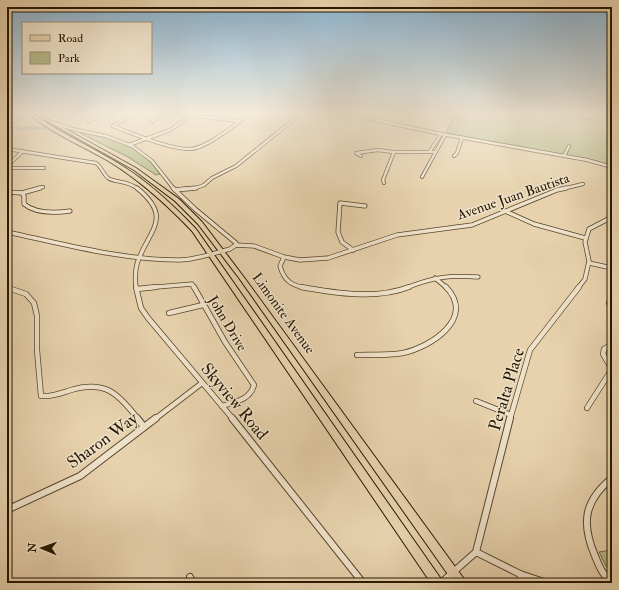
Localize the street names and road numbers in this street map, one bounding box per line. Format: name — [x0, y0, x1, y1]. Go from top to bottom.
street label: Avenue Juan Bautista — [454, 169, 572, 224]
street label: Limonite Avenue — [248, 269, 319, 357]
street label: John Drive — [204, 292, 251, 354]
street label: Peralta Place — [484, 345, 529, 433]
street label: Skyview Road — [196, 359, 273, 445]
street label: Sharon Way — [63, 407, 143, 474]

